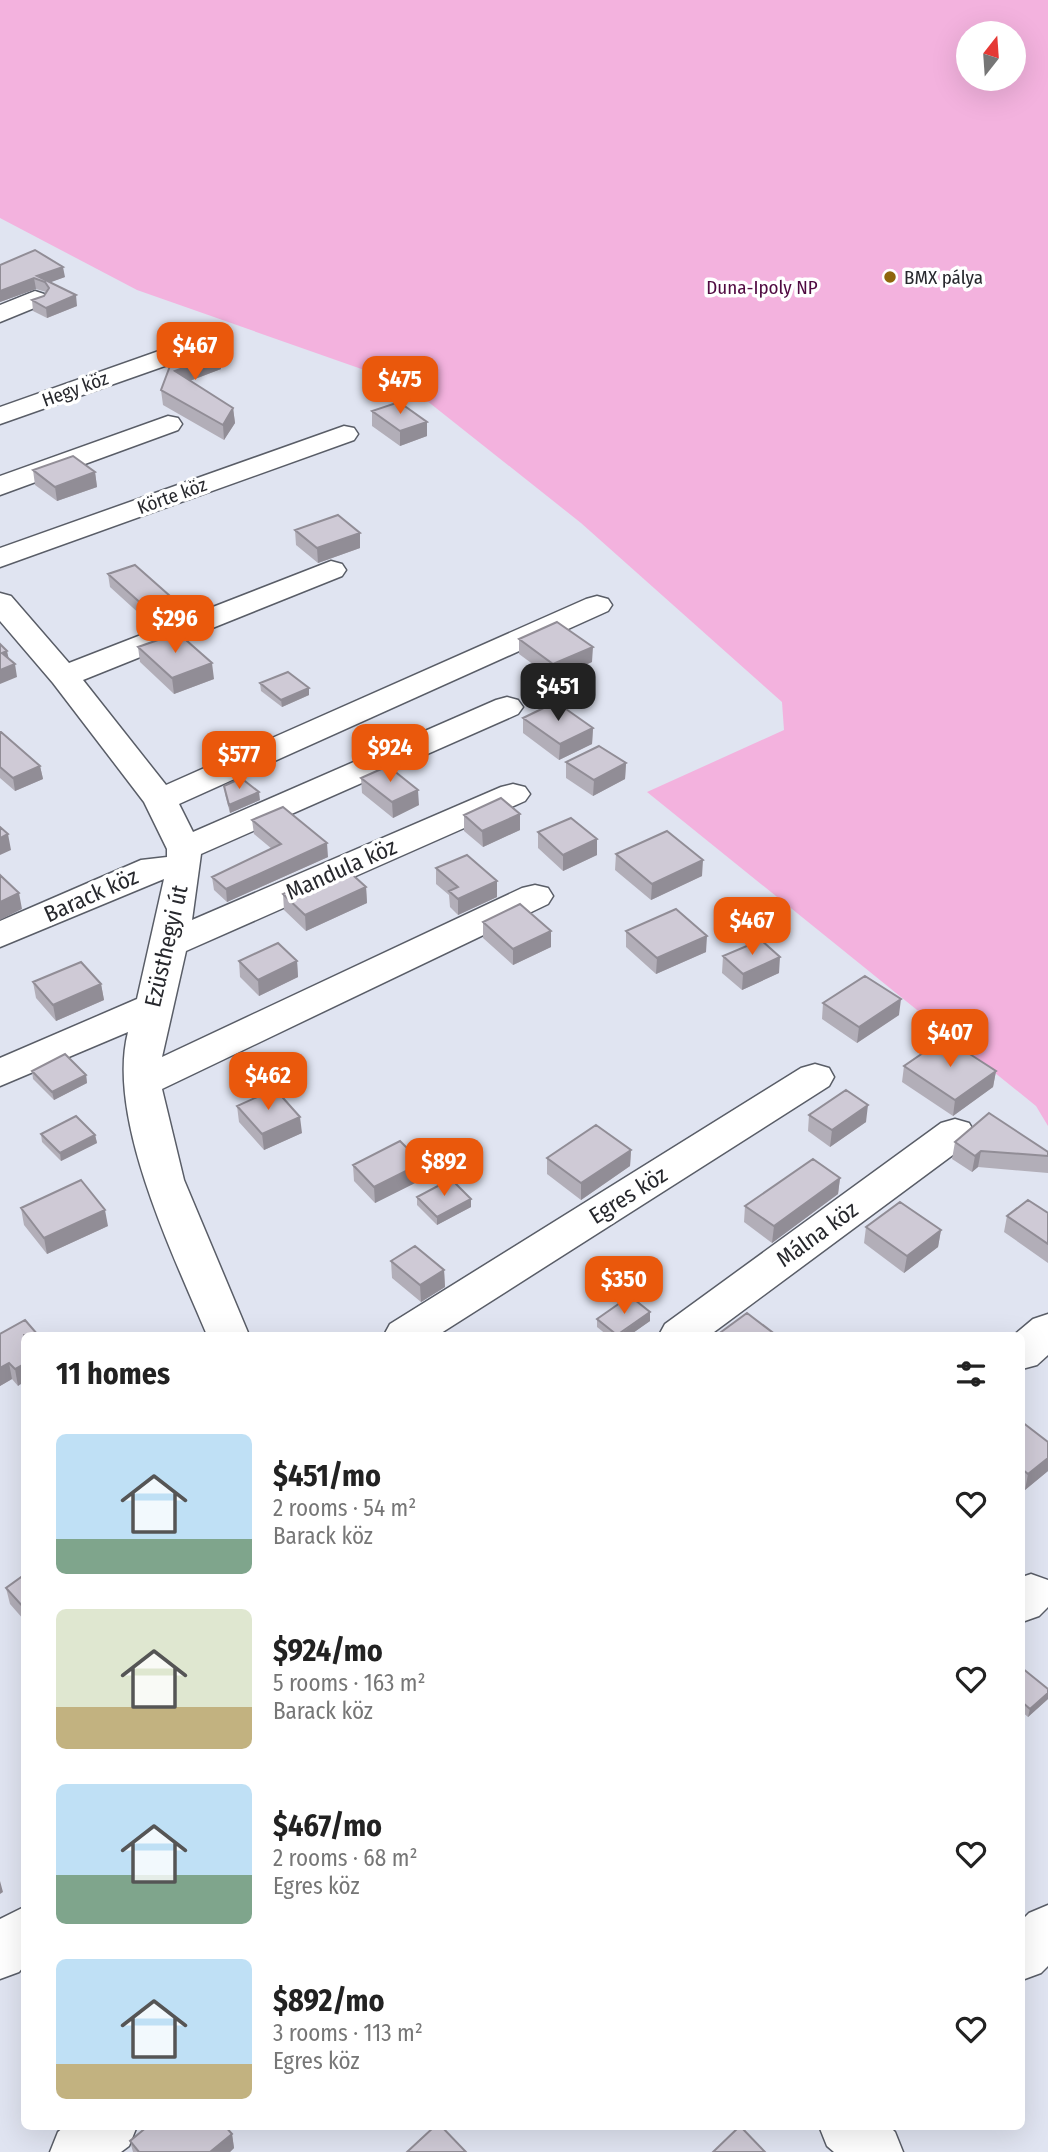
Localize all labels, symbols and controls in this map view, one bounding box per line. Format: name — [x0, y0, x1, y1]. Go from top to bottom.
north arrow — [956, 21, 1026, 91]
map controls — [956, 21, 1026, 91]
place label: BMX pálya — [904, 266, 983, 289]
marker: BMX pálya — [882, 269, 898, 285]
park label: Duna-Ipoly NP — [706, 276, 818, 299]
pin: $467 — [154, 322, 236, 382]
text: $467 — [173, 331, 217, 359]
pin: $475 — [359, 356, 441, 416]
text: $475 — [378, 365, 422, 393]
street label: Hegy köz — [39, 366, 112, 412]
street label: Körte köz — [134, 473, 210, 519]
pin: $296 — [134, 596, 216, 655]
text: $296 — [152, 604, 198, 632]
pin: $451 — [517, 664, 599, 723]
text: $451 — [537, 672, 579, 700]
pin: $924 — [349, 724, 431, 784]
pin: $577 — [198, 732, 280, 791]
text: $924 — [368, 733, 412, 761]
text: $577 — [218, 740, 260, 768]
street label: Mandula köz — [281, 832, 401, 906]
street label: Barack köz — [40, 862, 142, 928]
street label: Ezüsthegyi út — [138, 882, 194, 1010]
pin: $467 — [711, 898, 793, 957]
text: $467 — [730, 906, 774, 934]
pin: $407 — [909, 1010, 991, 1069]
text: $407 — [927, 1018, 973, 1046]
pin: $462 — [227, 1052, 309, 1112]
text: $462 — [245, 1061, 291, 1089]
pin: $892 — [403, 1138, 485, 1198]
text: $892 — [421, 1147, 467, 1175]
street label: Egres köz — [584, 1160, 672, 1230]
street label: Málna köz — [771, 1195, 863, 1273]
pin: $350 — [583, 1256, 665, 1316]
text: $350 — [601, 1265, 647, 1293]
icon: filters — [952, 1355, 990, 1393]
text: 11 homes — [56, 1356, 170, 1392]
text: $451/mo — [273, 1458, 381, 1494]
icon: home — [112, 1462, 196, 1546]
icon: heart — [952, 1485, 990, 1523]
text: 2 rooms · 54 m² — [273, 1494, 416, 1522]
text: Barack köz — [273, 1522, 373, 1550]
text: $924/mo — [273, 1633, 383, 1669]
icon: home — [112, 1637, 196, 1721]
icon: heart — [952, 1660, 990, 1698]
text: 5 rooms · 163 m² — [273, 1669, 426, 1697]
text: Barack köz — [273, 1697, 373, 1725]
text: $467/mo — [273, 1808, 382, 1844]
icon: home — [112, 1812, 196, 1896]
icon: heart — [952, 1835, 990, 1873]
text: 2 rooms · 68 m² — [273, 1844, 418, 1872]
text: Egres köz — [273, 1872, 360, 1900]
text: $892/mo — [273, 1983, 384, 2019]
icon: home — [112, 1987, 196, 2071]
icon: heart — [952, 2010, 990, 2048]
text: 3 rooms · 113 m² — [273, 2019, 423, 2047]
text: Egres köz — [273, 2047, 360, 2075]

